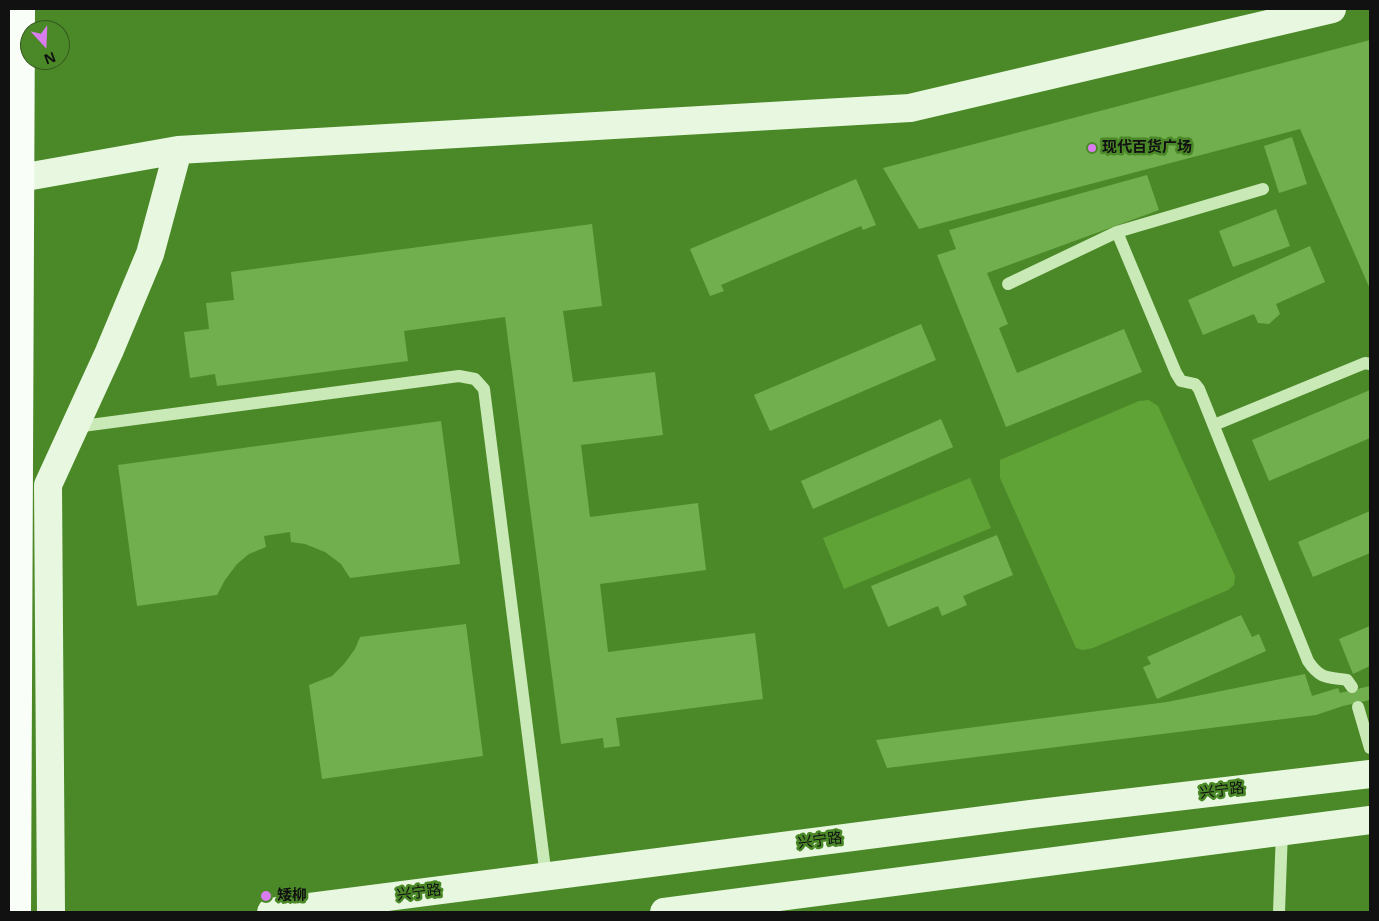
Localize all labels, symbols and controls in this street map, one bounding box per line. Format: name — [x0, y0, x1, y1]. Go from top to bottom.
north arrow — [20, 20, 70, 70]
text: N — [41, 48, 59, 69]
place label: 现代百货广场 — [1102, 139, 1192, 157]
marker: 现代百货广场 — [1086, 142, 1098, 154]
street label: 兴宁路 — [1199, 779, 1245, 803]
street label: 兴宁路 — [797, 829, 843, 853]
street label: 兴宁路 — [396, 881, 442, 905]
place label: 矮柳 — [277, 887, 307, 905]
marker: 矮柳 — [259, 889, 273, 903]

